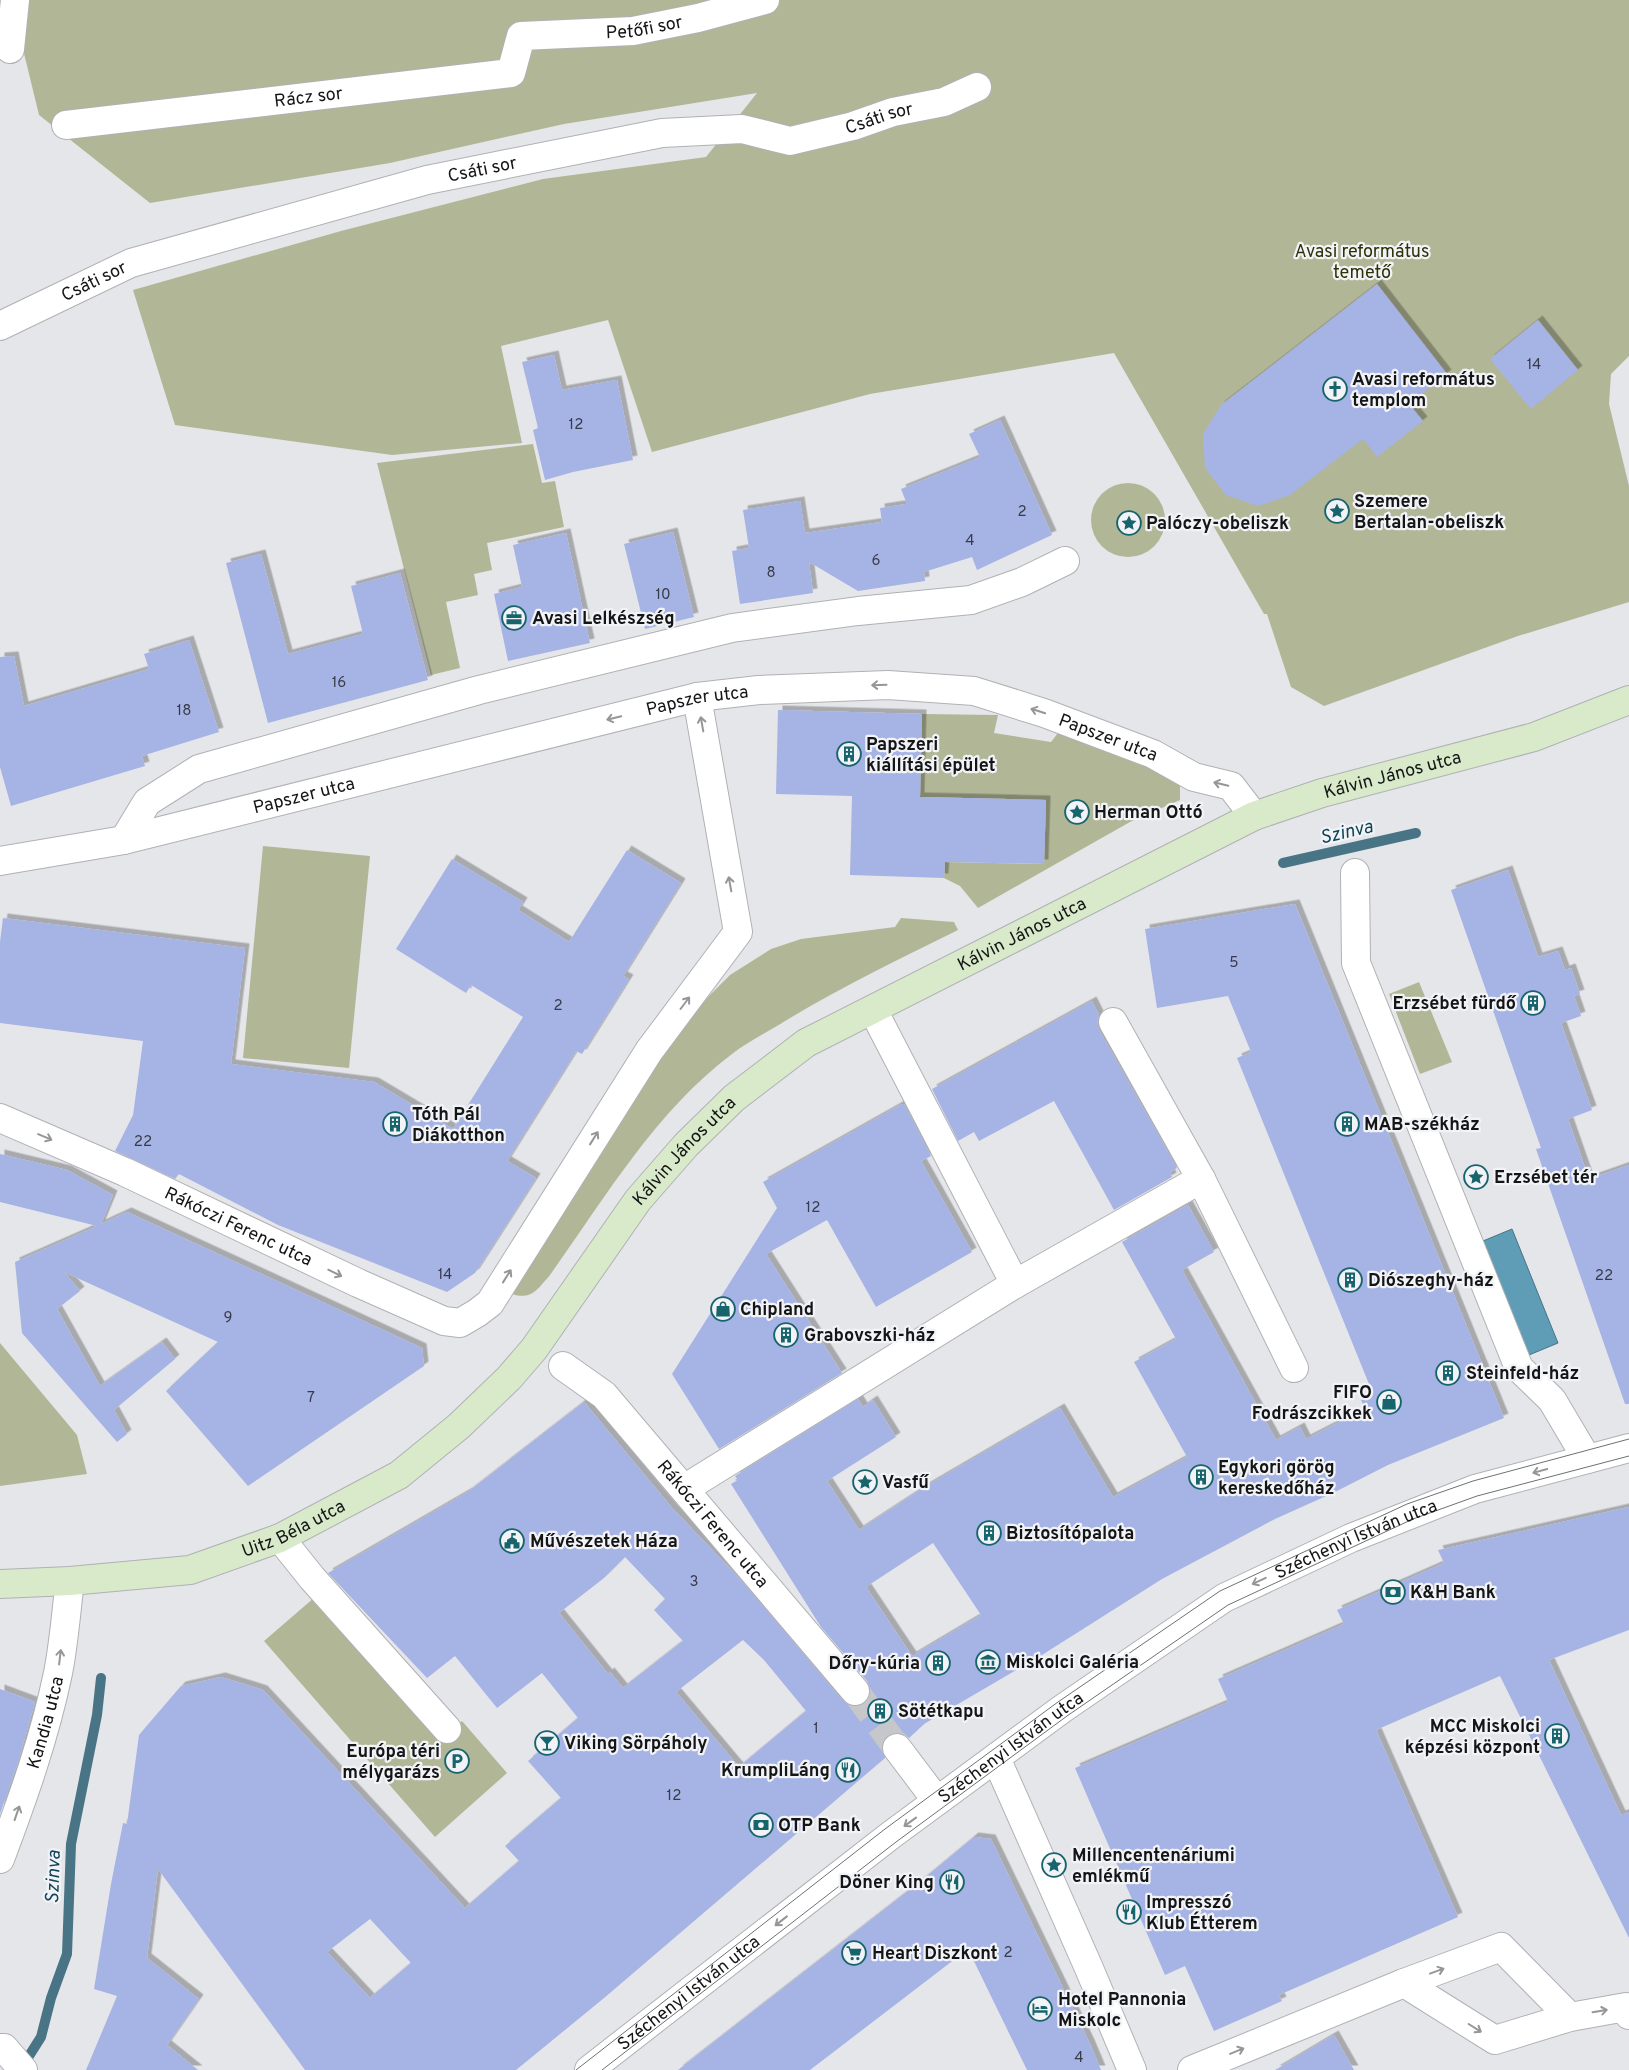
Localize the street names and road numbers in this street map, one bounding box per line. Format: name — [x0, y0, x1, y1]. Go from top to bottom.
street label: Petőfi sor — [605, 11, 685, 45]
street label: Rácz sor — [273, 83, 344, 114]
street label: Csáti sor — [843, 98, 915, 140]
street label: Csáti sor — [446, 152, 519, 189]
street label: Csáti sor — [58, 257, 131, 308]
street label: Papszer utca — [644, 681, 750, 722]
street label: Papszer utca — [1055, 709, 1160, 768]
street label: Kálvin János utca — [1321, 747, 1464, 805]
street label: Papszer utca — [251, 773, 357, 820]
street label: Kálvin János utca — [954, 893, 1091, 977]
street label: Kálvin János utca — [628, 1092, 742, 1211]
street label: Rákóczi Ferenc utca — [160, 1182, 316, 1272]
street label: Rákóczi Ferenc utca — [651, 1456, 773, 1594]
street label: Uitz Béla utca — [239, 1495, 350, 1564]
street label: Széchenyi István utca — [1271, 1495, 1441, 1585]
street label: Kandia utca — [23, 1674, 70, 1772]
street label: Széchenyi István utca — [934, 1688, 1089, 1809]
street label: Széchenyi István utca — [613, 1931, 765, 2057]

